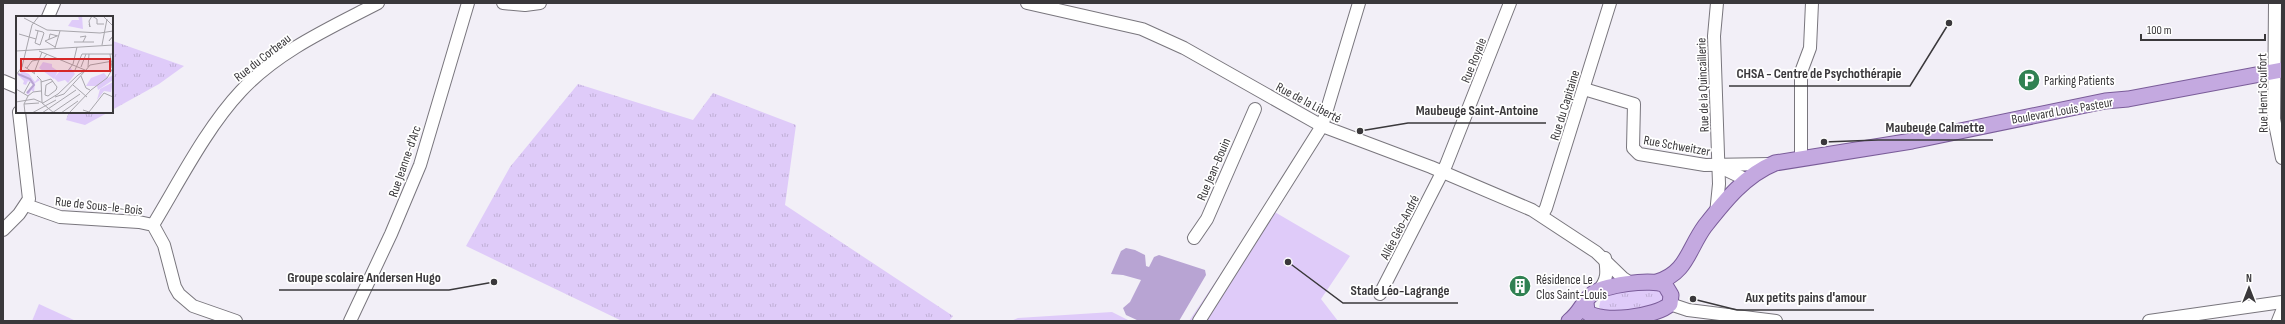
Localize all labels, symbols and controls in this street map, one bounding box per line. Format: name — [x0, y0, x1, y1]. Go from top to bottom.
inset map — [16, 16, 113, 113]
scale bar — [2141, 16, 2265, 42]
text: 100 m — [2147, 23, 2172, 38]
street label: Rue du Corbeau — [231, 31, 294, 85]
street label: Rue Royale — [1458, 35, 1490, 85]
street label: Rue de la Quincaillerie — [1693, 37, 1713, 133]
street label: Rue Henri Sculfort — [2254, 53, 2272, 133]
callout: CHSA - Centre de Psychothérapie — [1729, 60, 1910, 86]
text: CHSA - Centre de Psychothérapie — [1736, 65, 1902, 82]
parking icon: Parking Patients — [2016, 67, 2042, 93]
street label: Rue du Capitaine — [1547, 68, 1583, 142]
place label: Parking Patients — [2044, 73, 2115, 89]
street label: Rue de la Liberté — [1273, 79, 1344, 127]
street label: Boulevard Louis Pasteur — [2010, 94, 2114, 128]
callout: Maubeuge Saint-Antoine — [1408, 97, 1546, 123]
text: Maubeuge Saint-Antoine — [1416, 102, 1538, 119]
callout: Maubeuge Calmette — [1878, 114, 1993, 140]
text: Maubeuge Calmette — [1886, 119, 1984, 136]
street label: Rue Jeanne-d'Arc — [385, 123, 425, 199]
street label: Rue Schweitzer — [1642, 132, 1712, 160]
street label: Rue Jean-Bouin — [1194, 136, 1234, 203]
street label: Rue de Sous-le-Bois — [54, 193, 144, 219]
street label: Allée Géo-André — [1376, 193, 1423, 263]
callout: Groupe scolaire Andersen Hugo — [279, 264, 449, 290]
north arrow — [2229, 268, 2269, 308]
text: Groupe scolaire Andersen Hugo — [287, 269, 441, 286]
place label: Résidence Le Clos Saint-Louis — [1536, 272, 1607, 303]
text: N — [2246, 272, 2252, 285]
building icon: Résidence Le Clos Saint-Louis — [1507, 273, 1533, 299]
callout: Stade Léo-Lagrange — [1343, 277, 1458, 303]
text: Stade Léo-Lagrange — [1351, 282, 1449, 299]
callout: Aux petits pains d'amour — [1737, 284, 1874, 310]
text: Aux petits pains d'amour — [1744, 289, 1867, 306]

